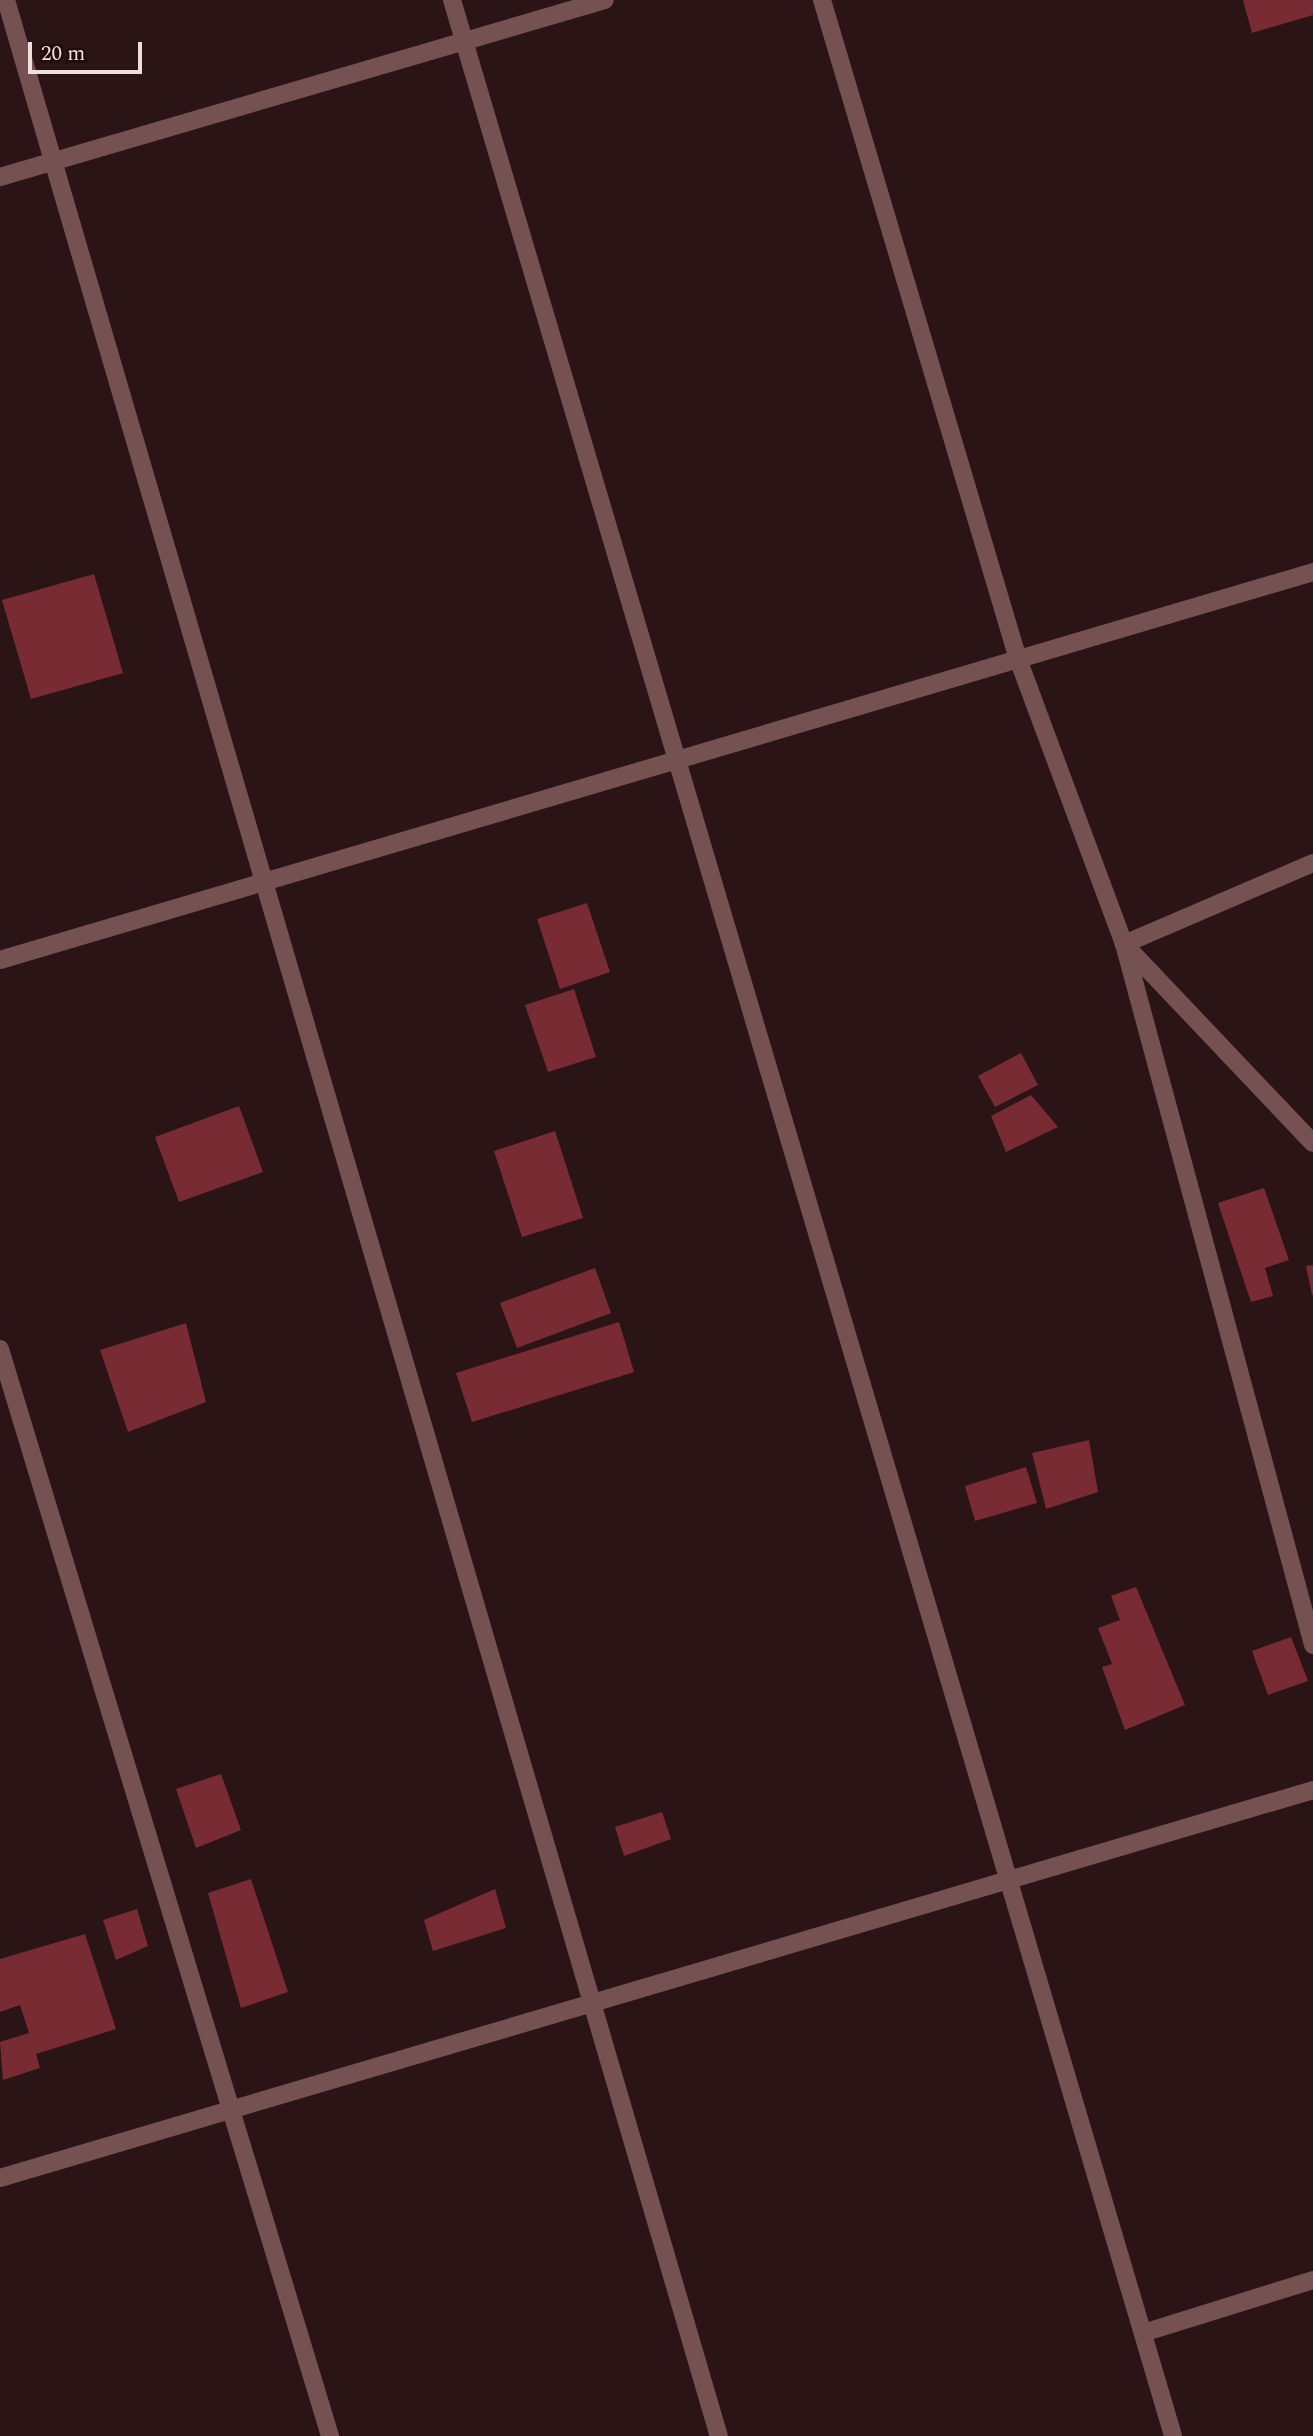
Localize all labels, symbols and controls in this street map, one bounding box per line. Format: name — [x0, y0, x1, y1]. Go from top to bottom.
scale bar — [32, 28, 145, 72]
text: 20 m — [41, 38, 85, 70]

